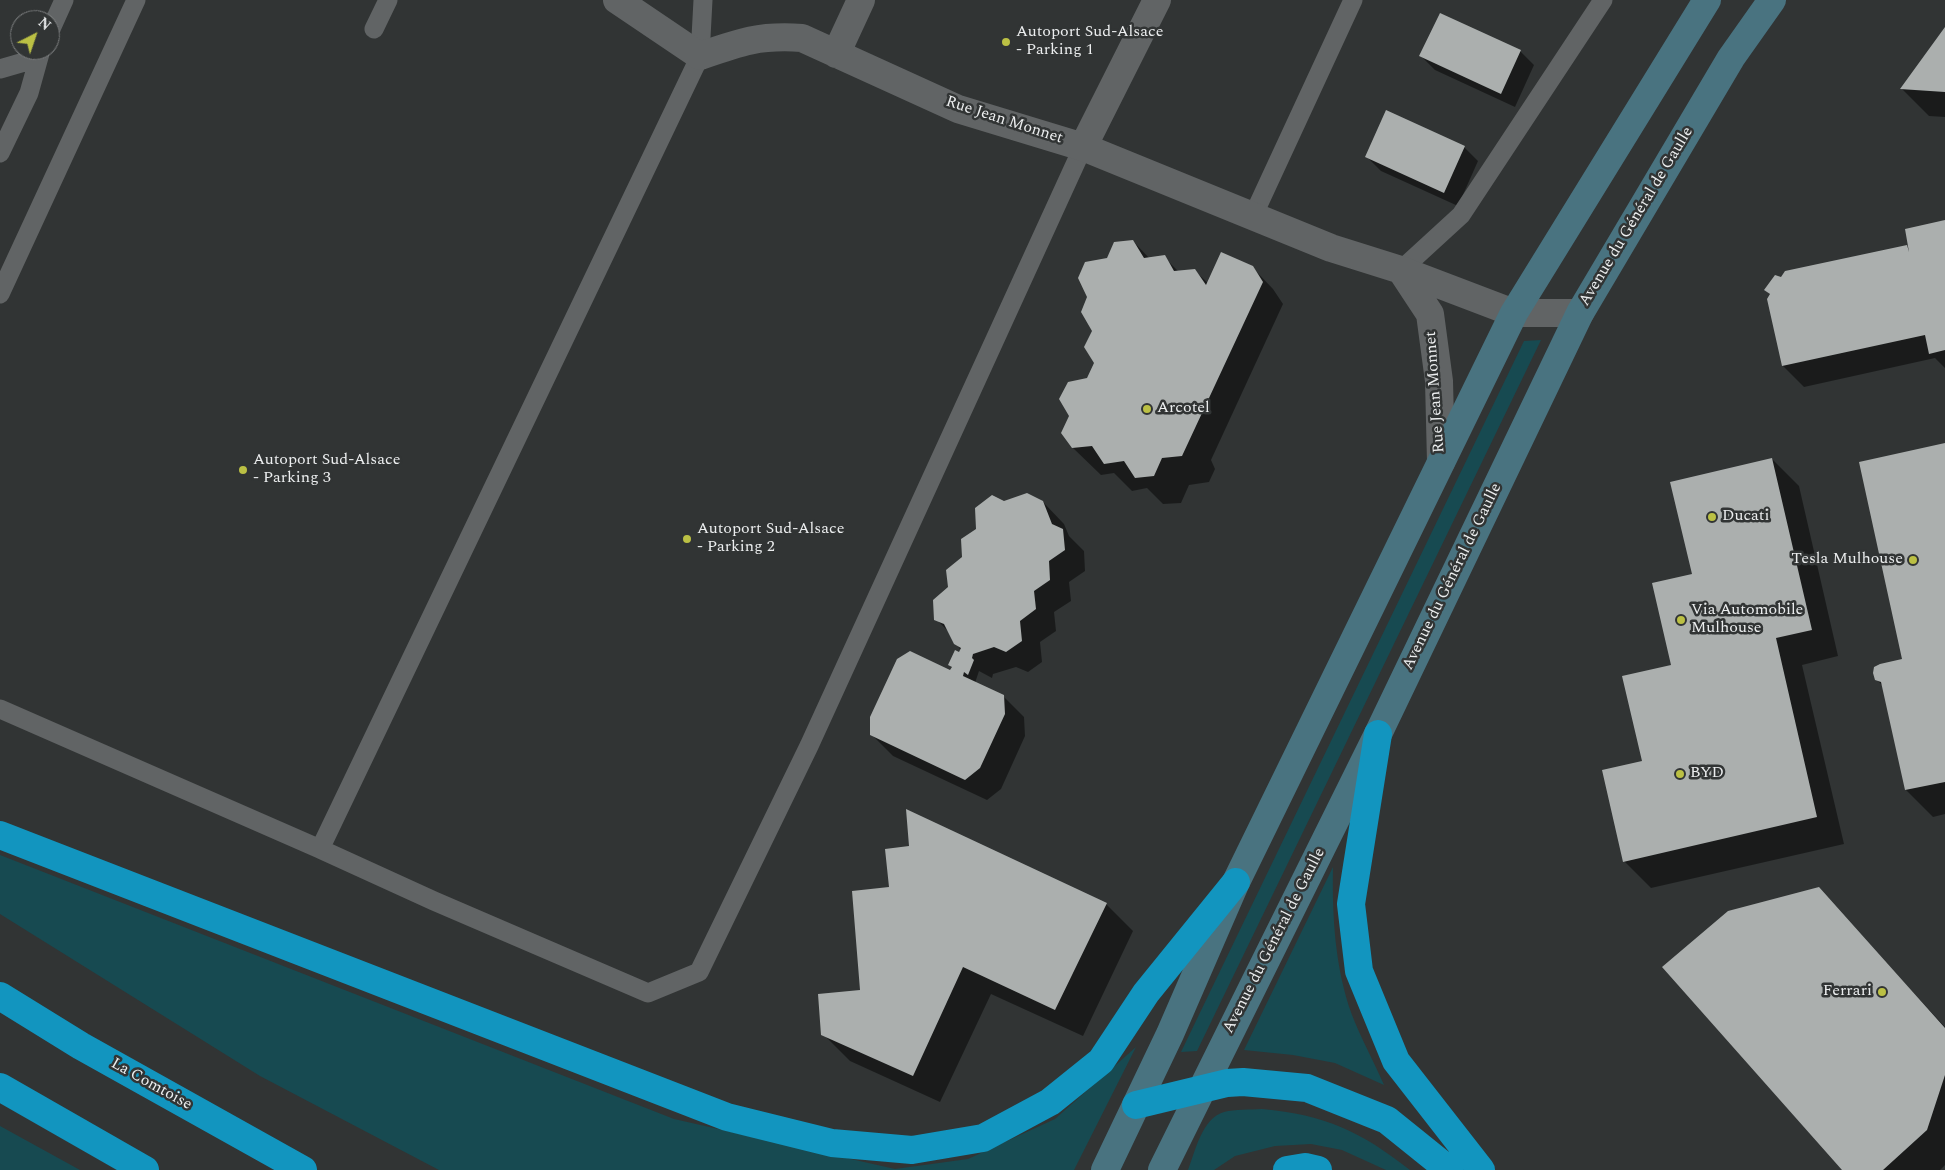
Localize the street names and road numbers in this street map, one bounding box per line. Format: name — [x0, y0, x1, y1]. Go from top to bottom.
street label: Rue Jean Monnet — [943, 93, 1065, 149]
street label: Avenue du Général de Gaulle — [1576, 124, 1698, 310]
street label: Rue Jean Monnet — [1422, 330, 1450, 454]
street label: Avenue du Général de Gaulle — [1399, 480, 1507, 674]
street label: Avenue du Général de Gaulle — [1220, 845, 1330, 1037]
street label: La Comtoise — [107, 1055, 195, 1115]

